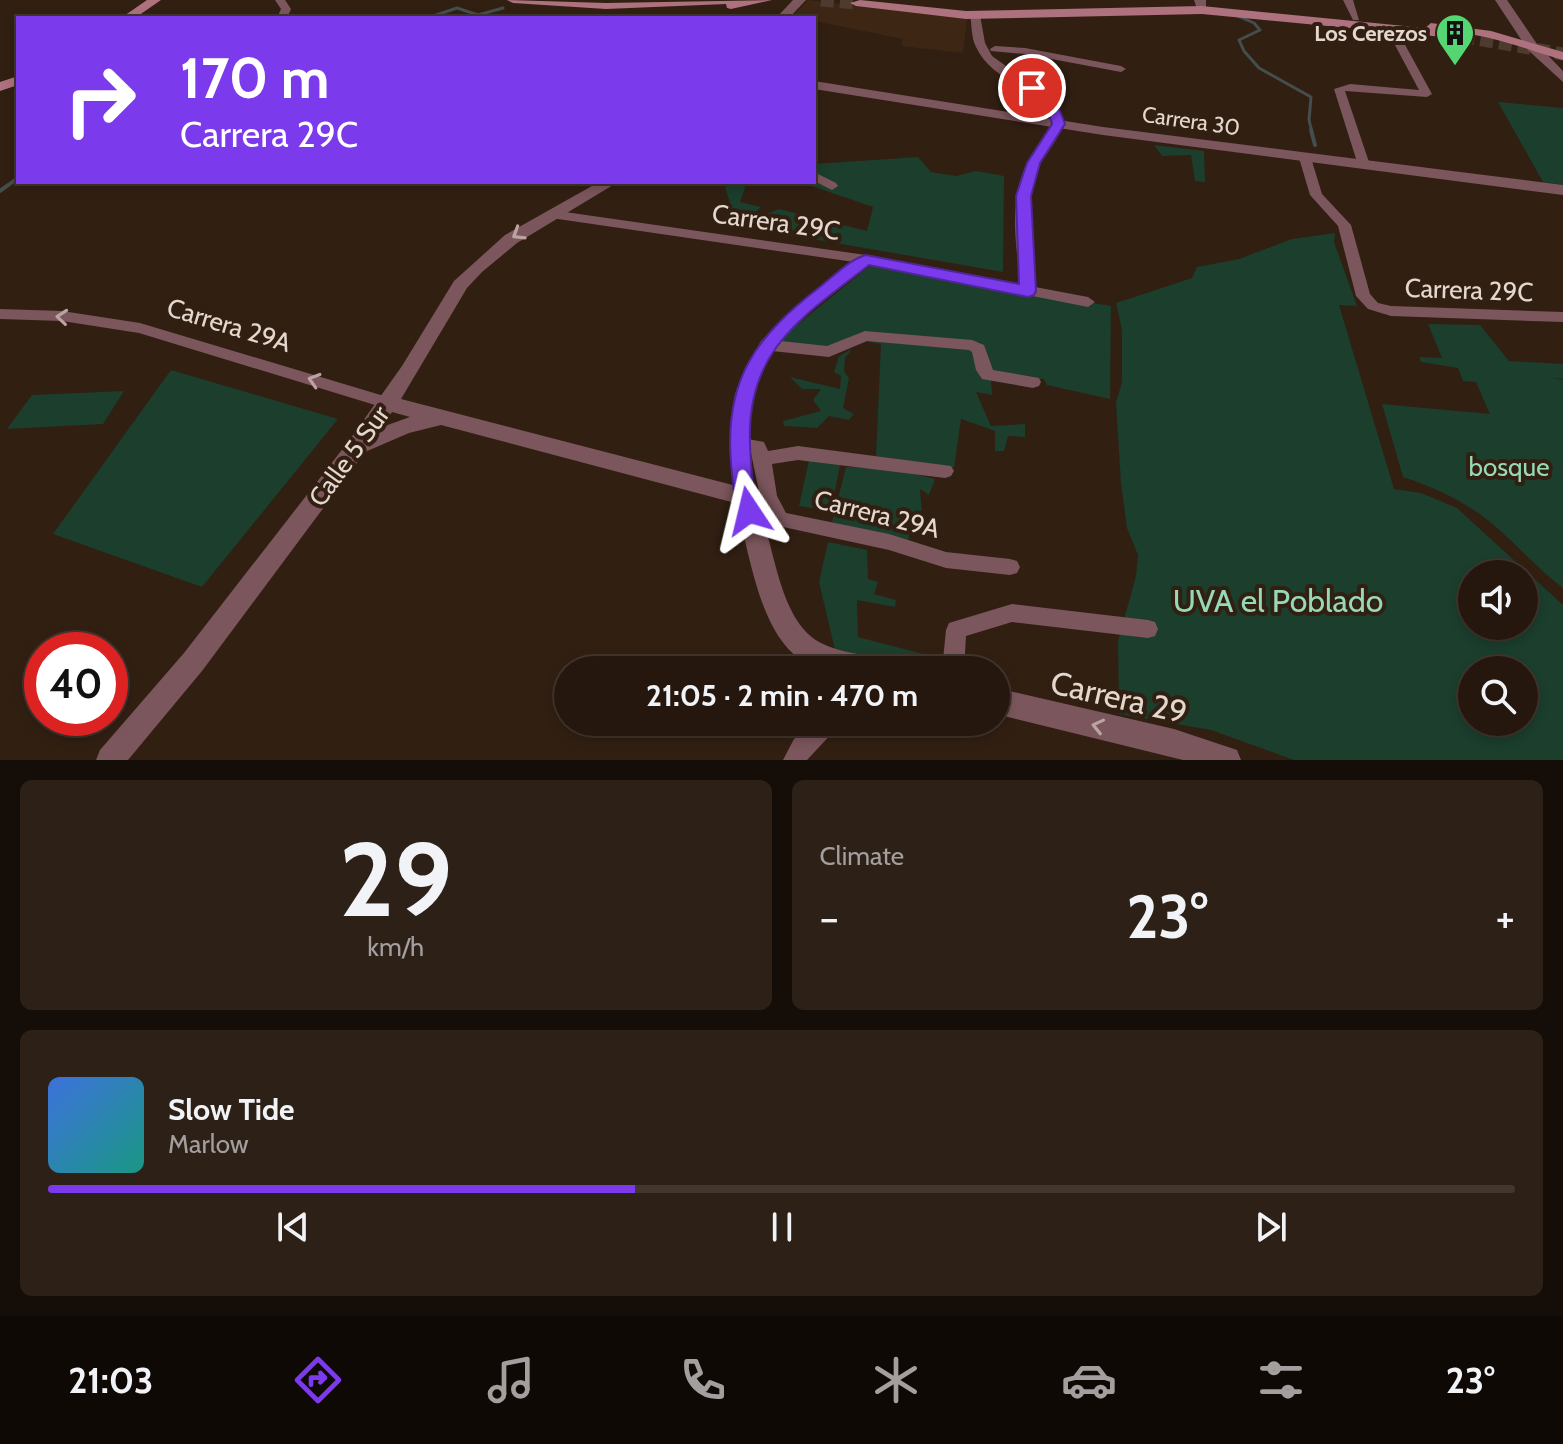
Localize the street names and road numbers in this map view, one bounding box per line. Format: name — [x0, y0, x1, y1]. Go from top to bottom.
street label: Carrera 30 — [1140, 101, 1242, 141]
street label: Carrera 29C — [710, 197, 842, 247]
street label: Carrera 29C — [1404, 272, 1534, 308]
street label: Carrera 29A — [163, 291, 295, 359]
street label: Calle 5 Sur — [302, 399, 397, 513]
street label: Carrera 29A — [811, 483, 943, 545]
street label: Carrera 29 — [1047, 662, 1191, 732]

